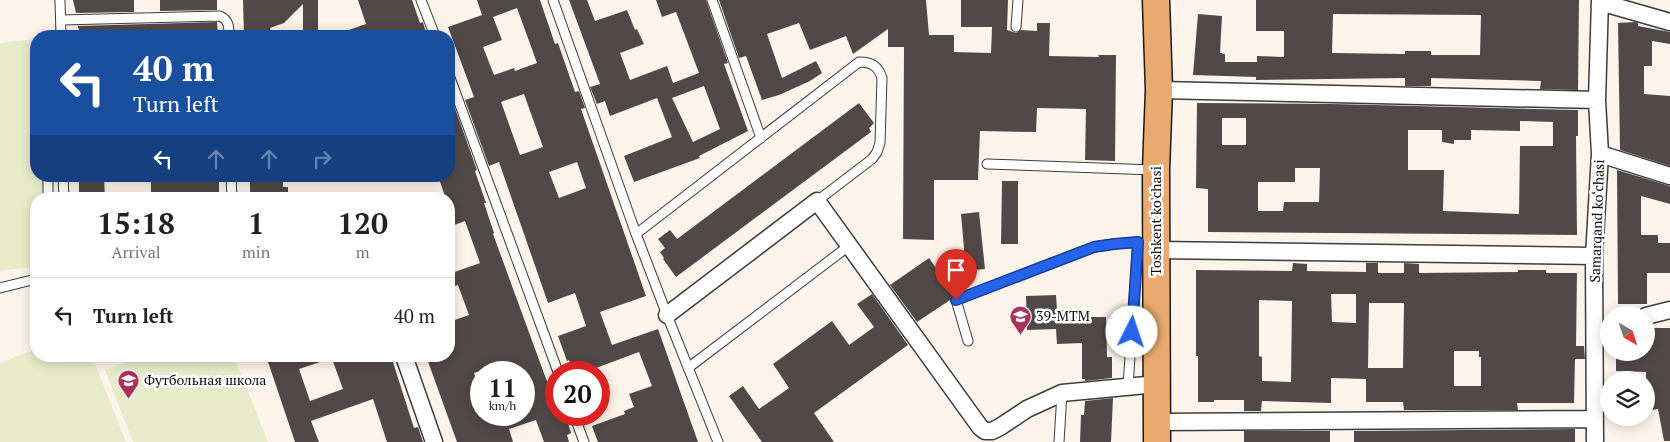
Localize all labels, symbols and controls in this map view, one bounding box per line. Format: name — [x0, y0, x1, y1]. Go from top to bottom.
text: 40 m — [133, 45, 214, 91]
icon: left — [50, 50, 115, 115]
text: Turn left — [133, 89, 219, 118]
icon: left — [149, 145, 177, 173]
icon: ahead — [202, 145, 230, 173]
icon: ahead — [255, 145, 283, 173]
icon: right — [308, 145, 336, 173]
street label: Samarqand ko‘chasi — [1585, 159, 1608, 283]
street label: Toshkent ko'chasi — [1146, 166, 1165, 276]
text: 15:18 — [97, 203, 175, 243]
text: 1 — [248, 203, 265, 243]
text: 120 — [337, 203, 388, 243]
text: Arrival — [111, 241, 161, 263]
text: min — [242, 241, 270, 263]
text: m — [356, 241, 369, 263]
pin — [935, 249, 977, 300]
icon: arrive — [942, 256, 970, 284]
icon: left — [50, 301, 78, 329]
text: Turn left — [93, 303, 174, 328]
text: 40 m — [394, 303, 435, 328]
school or university icon: 39-MTM — [1008, 304, 1032, 335]
position arrow — [1105, 305, 1157, 357]
place label: 39-MTM — [1036, 306, 1090, 325]
north arrow — [1600, 306, 1655, 361]
map controls — [1600, 306, 1655, 426]
speed limit sign: 20 — [545, 361, 610, 426]
school or university icon: Футбольная школа — [116, 368, 140, 399]
place label: Футбольная школа — [144, 370, 266, 389]
text: 11 — [488, 371, 517, 404]
button: layers — [1600, 371, 1655, 426]
text: km/h — [489, 398, 516, 413]

